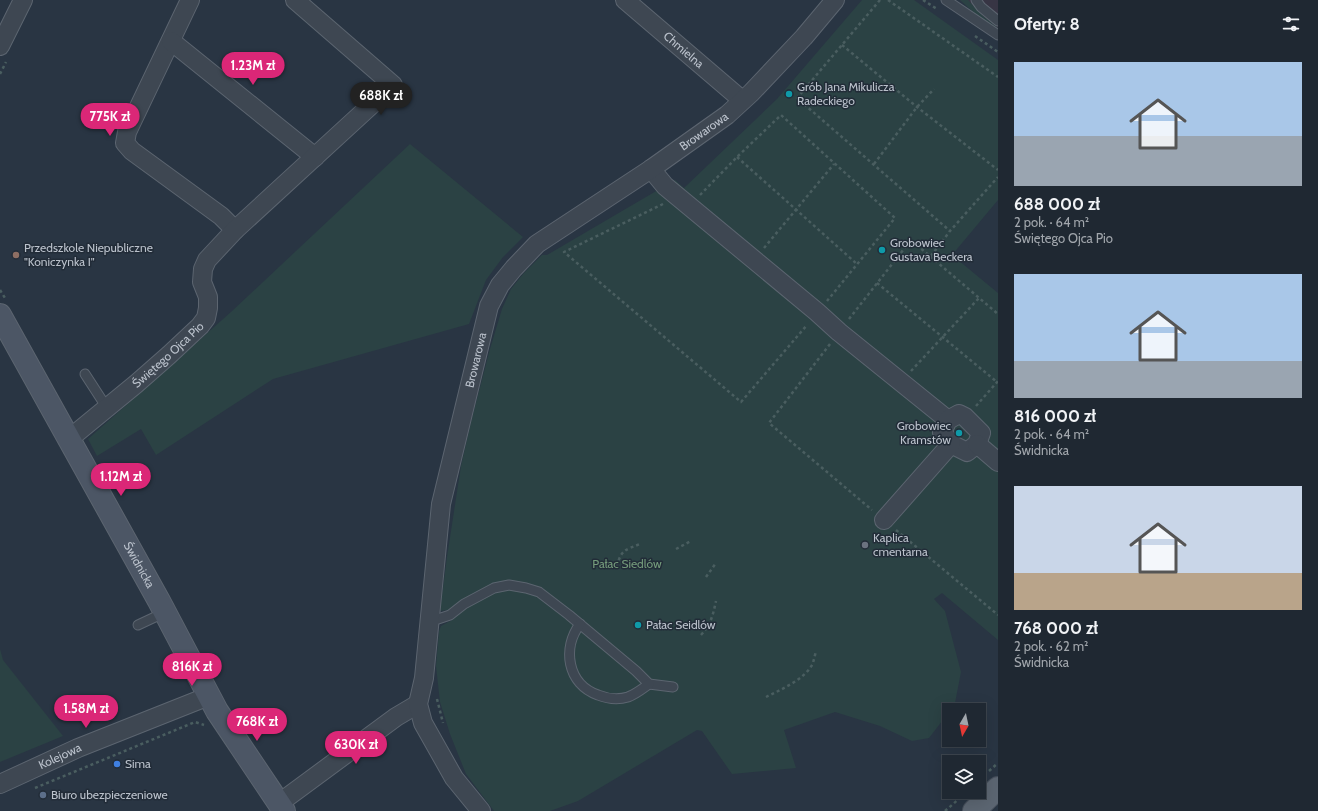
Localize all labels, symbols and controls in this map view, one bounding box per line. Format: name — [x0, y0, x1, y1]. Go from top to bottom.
icon: filters — [1280, 13, 1302, 35]
text: Oferty: 8 — [1014, 14, 1080, 34]
street label: Chmielna — [661, 28, 707, 71]
pin: 1.23M zł — [212, 52, 294, 86]
text: 1.23M zł — [231, 57, 275, 73]
place label: Grób Jana Mikulicza Radeckiego — [797, 79, 895, 108]
pin: 688K zł — [344, 82, 418, 116]
text: 688K zł — [359, 87, 403, 103]
icon: home — [1122, 88, 1194, 160]
marker: Grób Jana Mikulicza Radeckiego — [784, 89, 794, 99]
pin: 775K zł — [73, 103, 147, 137]
text: 775K zł — [90, 108, 130, 124]
street label: Browarowa — [676, 108, 731, 153]
text: 688 000 zł — [1014, 194, 1100, 214]
text: 2 pok. · 64 m² — [1014, 214, 1089, 230]
text: Świętego Ojca Pio — [1014, 230, 1113, 246]
place label: Grobowiec Gustava Beckera — [890, 235, 973, 264]
place label: Przedszkole Niepubliczne "Koniczynka I" — [24, 240, 153, 269]
marker: Grobowiec Gustava Beckera — [877, 245, 887, 255]
marker: Przedszkole Niepubliczne "Koniczynka I" — [11, 250, 21, 260]
icon: home — [1122, 300, 1194, 372]
street label: Świętego Ojca Pio — [129, 318, 207, 391]
street label: Browarowa — [461, 331, 489, 389]
text: 816 000 zł — [1014, 406, 1096, 426]
place label: Grobowiec Kramstów — [897, 418, 952, 447]
text: 2 pok. · 64 m² — [1014, 426, 1089, 442]
marker: Grobowiec Kramstów — [954, 428, 964, 438]
text: Świdnicka — [1014, 442, 1069, 458]
pin: 1.12M zł — [80, 463, 162, 497]
text: 1.12M zł — [100, 468, 142, 484]
icon: home — [1122, 512, 1194, 584]
place label: Kaplica cmentarna — [873, 530, 928, 559]
street label: Świdnicka — [121, 539, 158, 591]
marker: Kaplica cmentarna — [860, 540, 870, 550]
park label: Pałac Siedlów — [592, 556, 662, 571]
place label: Pałac Seidlów — [646, 617, 716, 632]
text: 768 000 zł — [1014, 618, 1098, 638]
marker: Pałac Seidlów — [633, 620, 643, 630]
text: 2 pok. · 62 m² — [1014, 638, 1088, 654]
pin: 816K zł — [155, 653, 229, 687]
text: Świdnicka — [1014, 654, 1069, 670]
text: 816K zł — [172, 658, 212, 674]
pin: 1.58M zł — [45, 695, 127, 729]
text: 1.58M zł — [63, 700, 109, 716]
north arrow — [942, 703, 986, 747]
map controls — [942, 703, 986, 799]
pin: 768K zł — [220, 708, 294, 742]
text: 768K zł — [236, 713, 278, 729]
pin: 630K zł — [319, 731, 393, 765]
text: 630K zł — [334, 736, 378, 752]
street label: Kolejowa — [36, 739, 84, 772]
button: layers — [942, 755, 986, 799]
place label: Sima — [125, 756, 151, 771]
marker: Sima — [112, 759, 122, 769]
place label: Biuro ubezpieczeniowe — [51, 787, 168, 802]
marker: Biuro ubezpieczeniowe — [38, 790, 48, 800]

